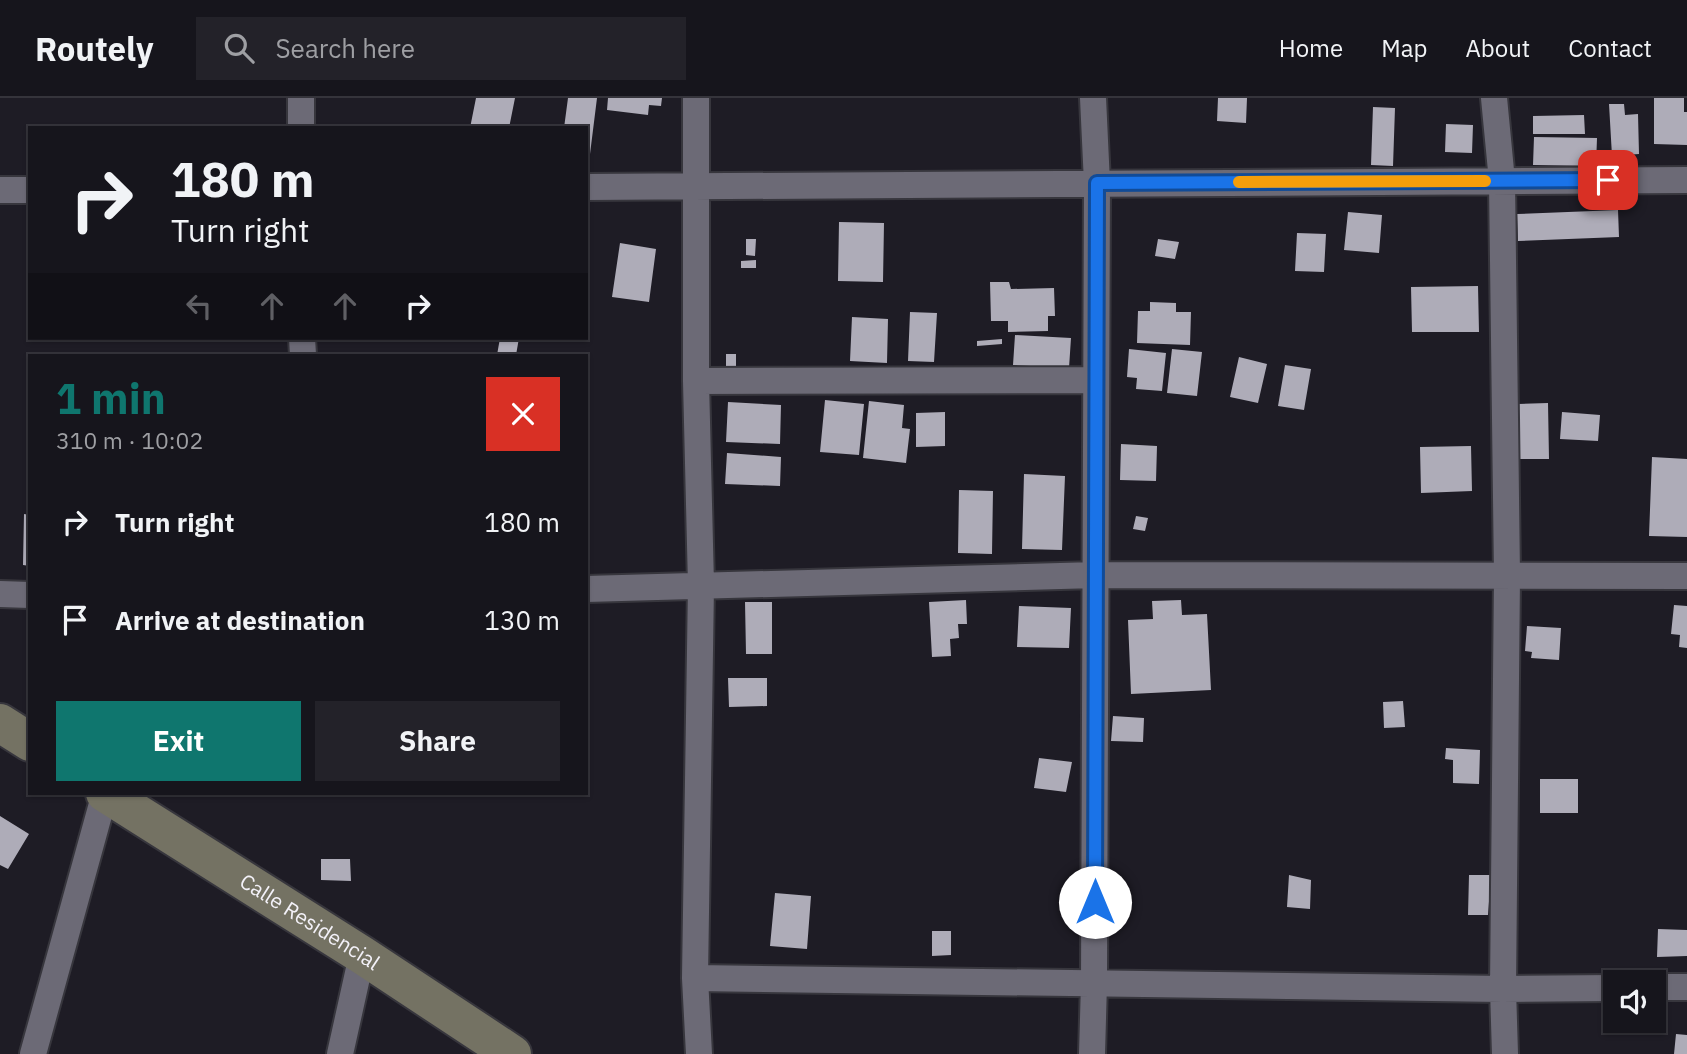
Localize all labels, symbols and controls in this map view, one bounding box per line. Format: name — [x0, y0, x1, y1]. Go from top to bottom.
search box — [196, 17, 686, 80]
text: Routely — [35, 27, 154, 70]
icon: search — [220, 29, 258, 67]
text: Search here — [276, 31, 415, 65]
text: Home — [1279, 32, 1343, 64]
text: Map — [1381, 32, 1427, 64]
text: About — [1465, 32, 1530, 64]
text: Contact — [1568, 32, 1652, 64]
text: 180 m — [171, 147, 315, 210]
pin — [1578, 150, 1638, 210]
icon: right — [56, 154, 147, 245]
icon: arrive — [1589, 161, 1627, 199]
text: Turn right — [171, 209, 309, 251]
icon: left — [180, 287, 218, 325]
icon: ahead — [253, 287, 291, 325]
icon: ahead — [326, 287, 364, 325]
icon: right — [399, 287, 437, 325]
text: 1 min — [56, 371, 166, 426]
button: close — [486, 377, 560, 451]
text: 310 m · 10:02 — [56, 425, 203, 455]
icon: right — [56, 503, 94, 541]
text: Turn right — [115, 505, 234, 539]
text: 180 m — [484, 505, 560, 539]
icon: arrive — [56, 601, 94, 639]
text: Arrive at destination — [115, 603, 365, 637]
text: 130 m — [484, 603, 560, 637]
button: Exit — [56, 701, 301, 781]
button: Share — [315, 701, 560, 781]
position arrow — [1058, 865, 1132, 939]
street label: Calle Residencial — [235, 867, 386, 976]
map controls — [1603, 970, 1666, 1033]
button: sound — [1603, 970, 1666, 1033]

